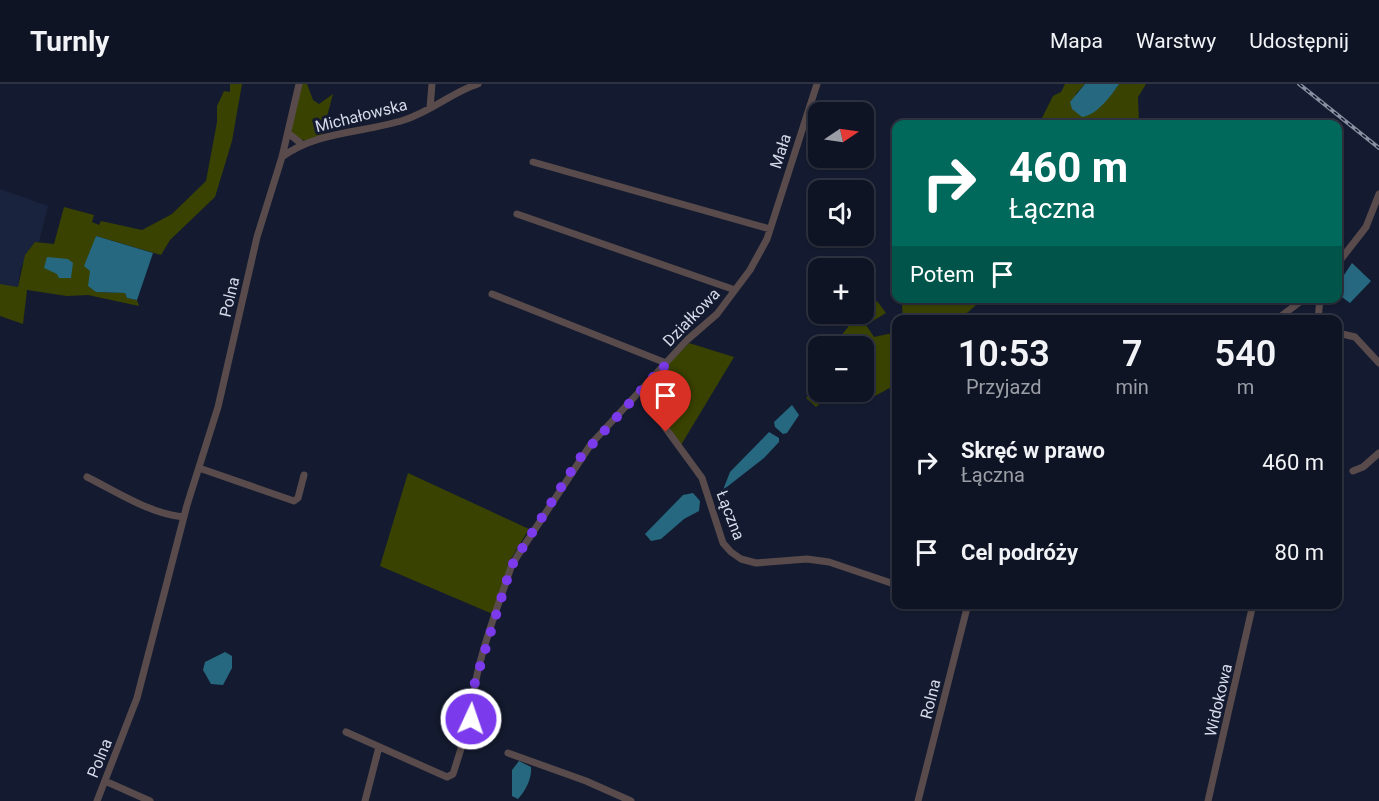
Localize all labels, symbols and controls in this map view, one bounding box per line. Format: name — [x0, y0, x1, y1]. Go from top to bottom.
text: Turnly — [30, 25, 109, 58]
text: Mapa — [1050, 29, 1103, 53]
text: Warstwy — [1136, 29, 1216, 53]
text: Udostępnij — [1249, 29, 1349, 53]
street label: Michałowska — [313, 95, 409, 136]
north arrow — [808, 102, 874, 168]
map controls — [808, 102, 874, 402]
street label: Mała — [766, 131, 795, 171]
text: 460 m — [1009, 143, 1128, 192]
icon: right — [910, 144, 988, 222]
button: sound — [808, 180, 874, 246]
text: Łączna — [1009, 193, 1095, 225]
button: + — [808, 258, 874, 324]
icon: arrive — [986, 258, 1019, 291]
text: Potem — [910, 262, 974, 287]
street label: Polna — [216, 275, 243, 319]
street label: Działkowa — [659, 284, 724, 350]
text: 10:53 — [958, 333, 1050, 375]
text: 7 — [1122, 333, 1142, 375]
text: 540 — [1215, 333, 1276, 375]
button: − — [808, 336, 874, 402]
pin — [640, 370, 691, 432]
text: Przyjazd — [966, 375, 1041, 399]
text: min — [1115, 375, 1149, 399]
text: m — [1237, 375, 1254, 399]
icon: arrive — [649, 379, 682, 412]
text: Skręć w prawo — [961, 438, 1105, 463]
icon: right — [910, 446, 943, 479]
text: 460 m — [1262, 450, 1324, 475]
text: Łączna — [961, 463, 1025, 487]
street label: Łączna — [712, 488, 749, 542]
icon: arrive — [910, 536, 943, 569]
text: Cel podróży — [961, 540, 1078, 565]
text: 80 m — [1275, 540, 1324, 565]
street label: Widokowa — [1201, 662, 1236, 738]
street label: Rolna — [916, 677, 945, 721]
position arrow — [439, 687, 503, 751]
street label: Polna — [83, 736, 116, 781]

